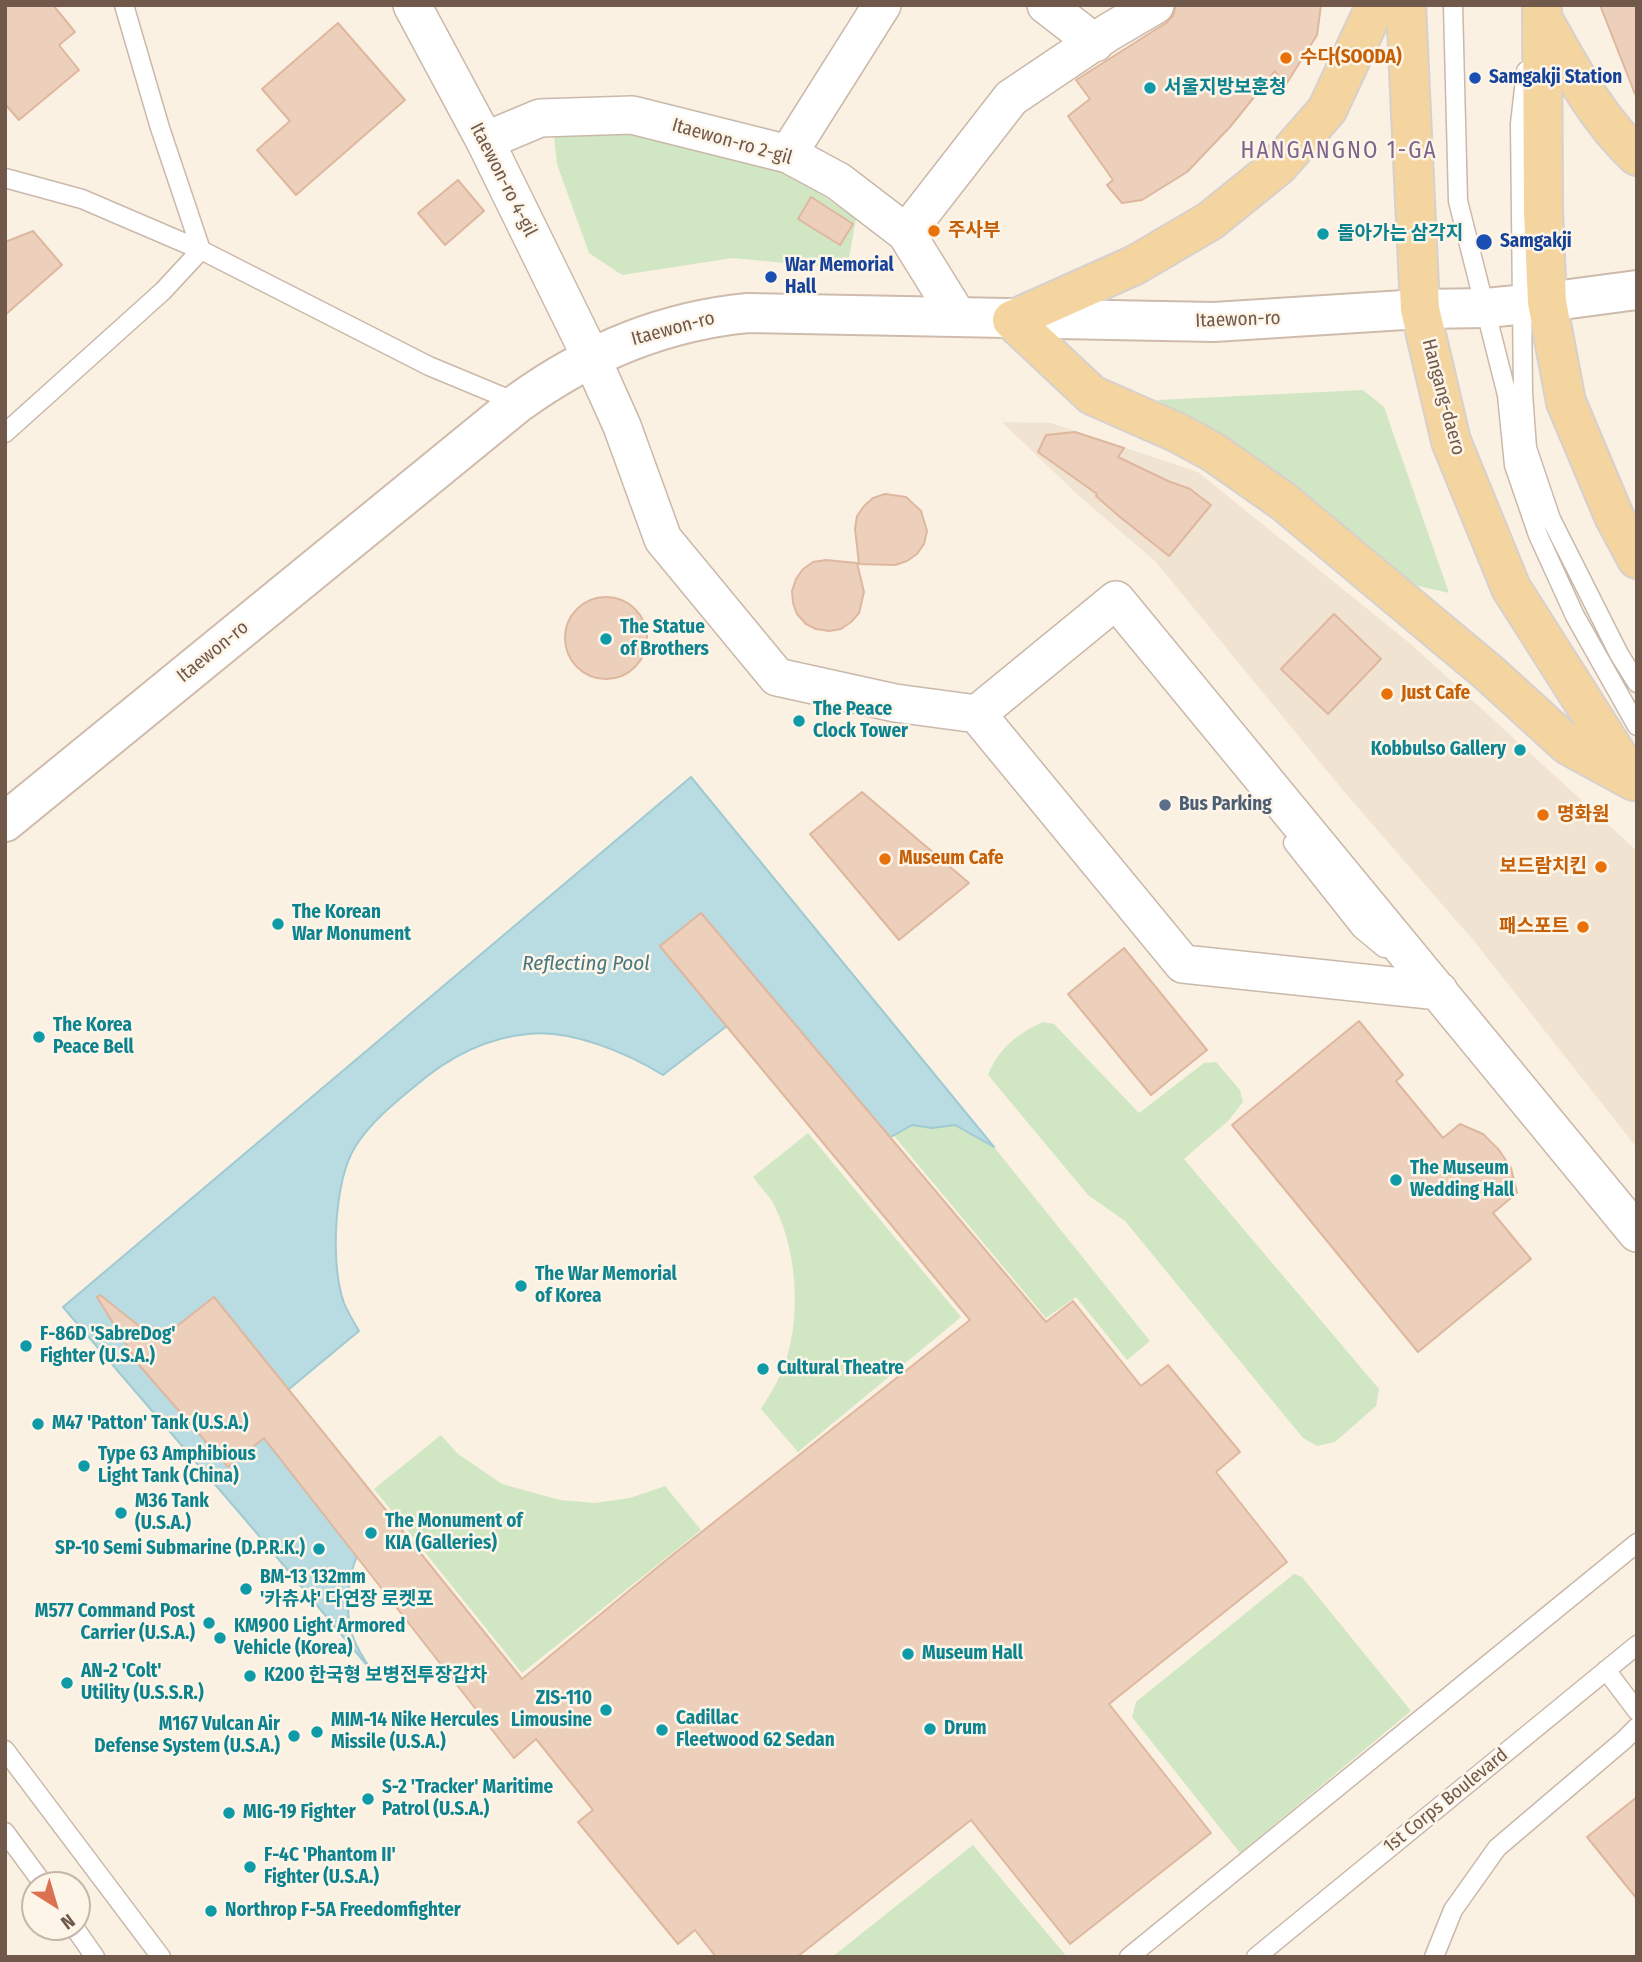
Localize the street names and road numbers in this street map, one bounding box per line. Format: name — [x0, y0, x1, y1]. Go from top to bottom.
street label: Itaewon-ro 2-gil — [669, 114, 795, 170]
street label: Itaewon-ro 4-gil — [465, 119, 541, 241]
street label: Itaewon-ro — [629, 307, 717, 351]
street label: Itaewon-ro — [1195, 307, 1281, 333]
street label: Hangang-daero — [1417, 336, 1469, 458]
street label: Itaewon-ro — [173, 616, 253, 688]
street label: 1st Corps Boulevard — [1379, 1744, 1513, 1858]

